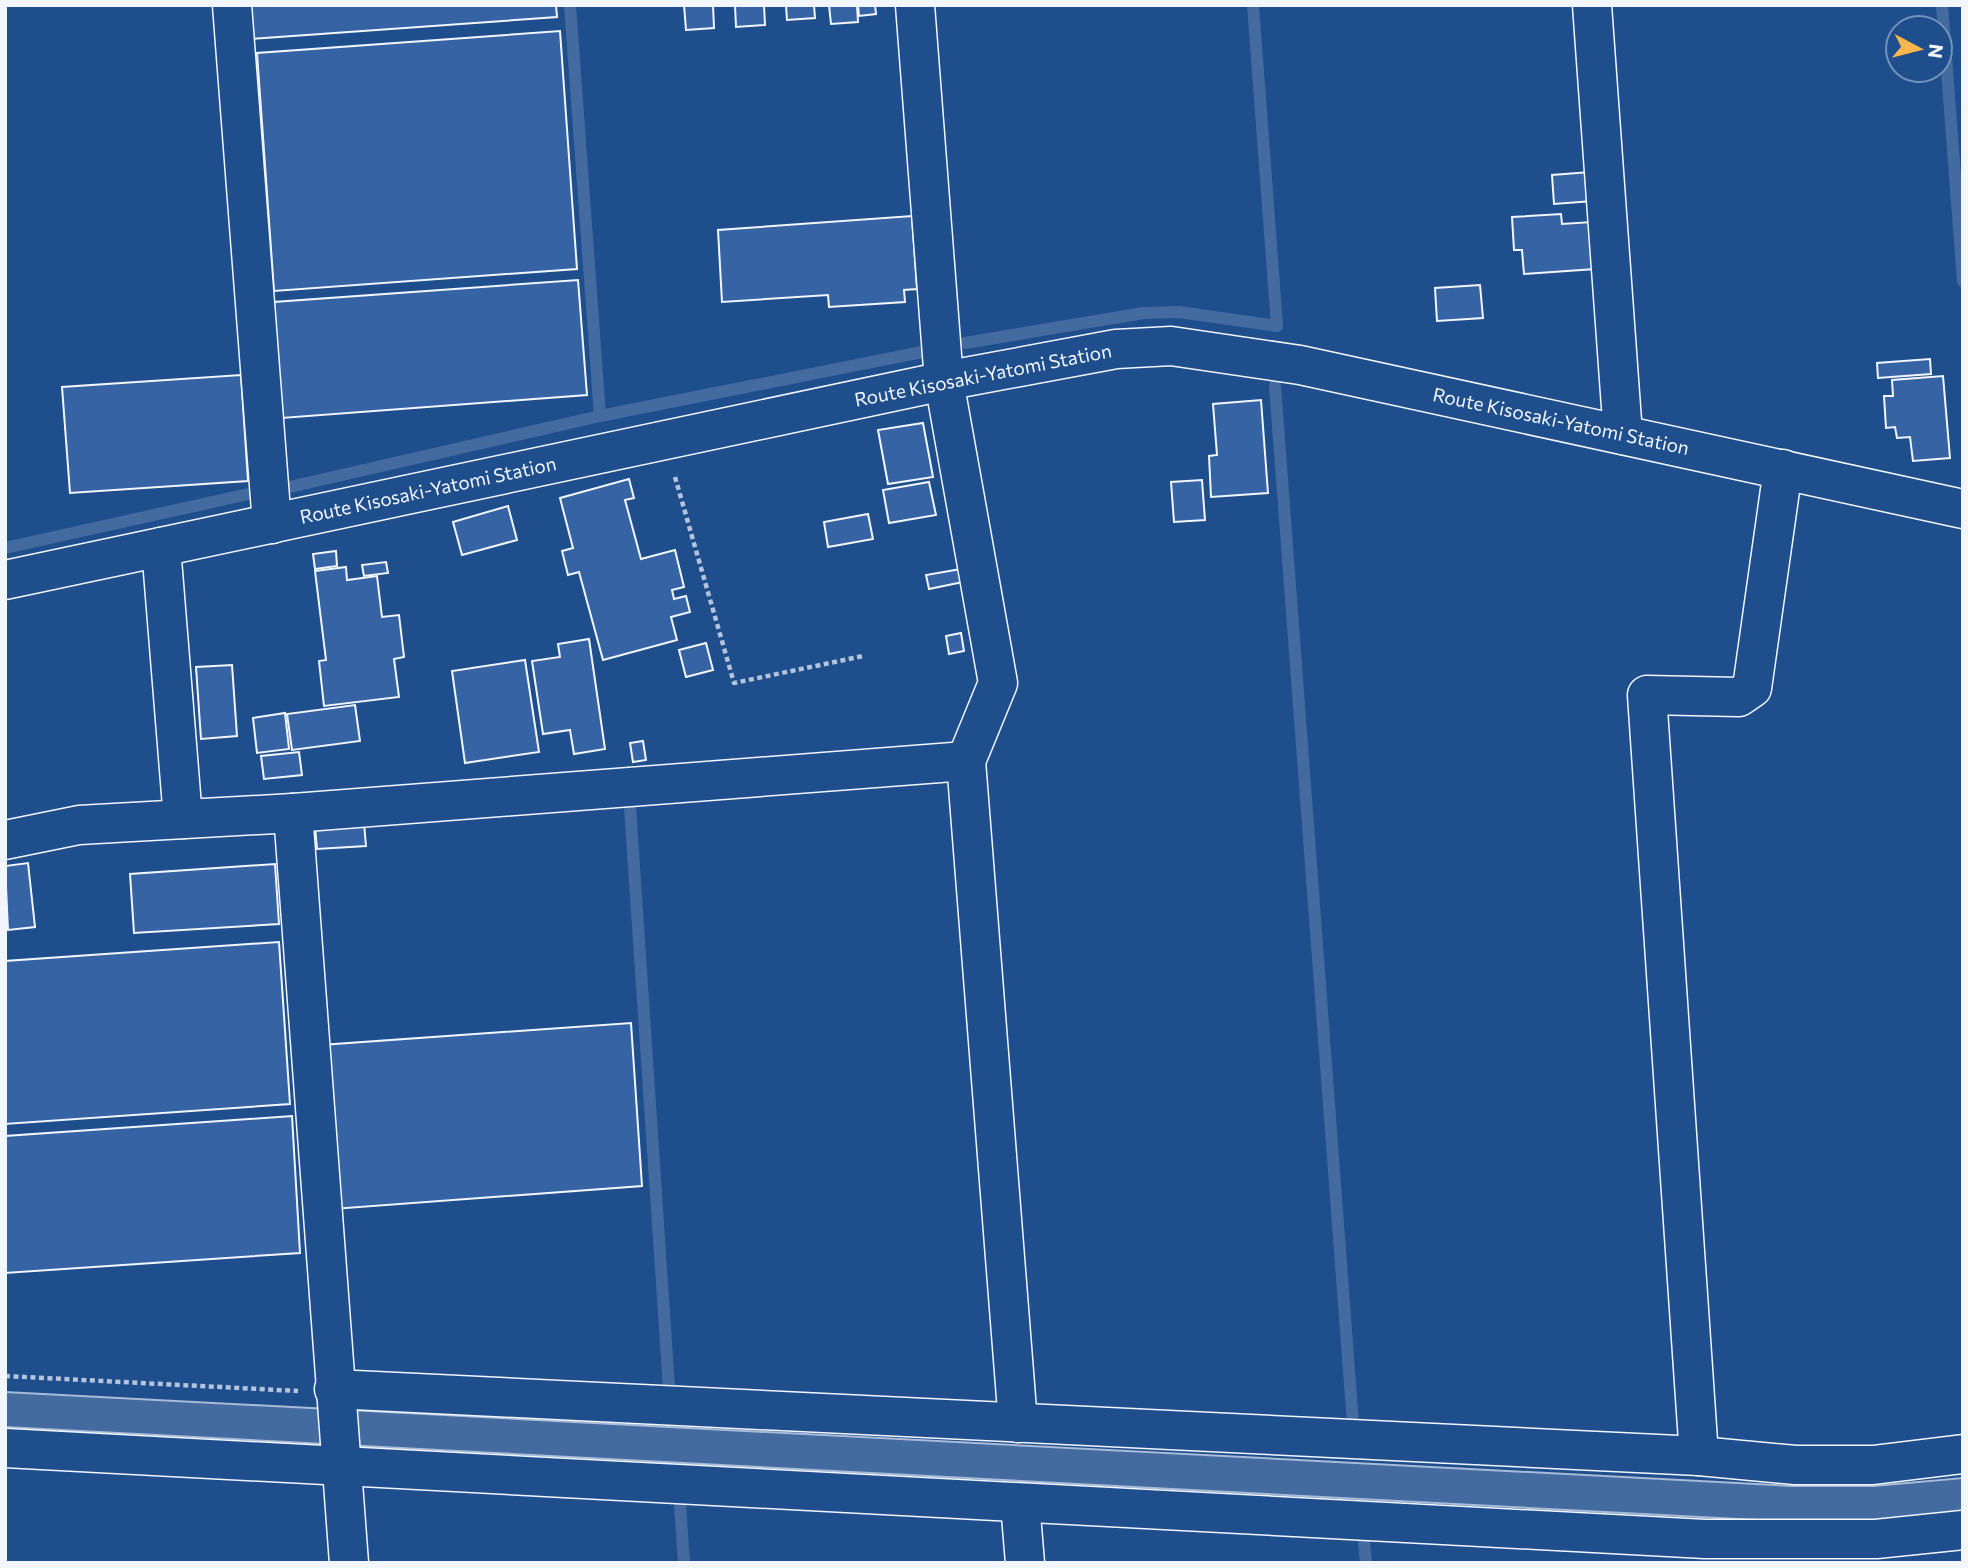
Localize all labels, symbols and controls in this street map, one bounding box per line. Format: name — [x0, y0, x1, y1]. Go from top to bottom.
north arrow — [1884, 14, 1954, 84]
text: N — [1924, 43, 1949, 60]
street label: Route Kisosaki-Yatomi Station — [852, 338, 1113, 411]
street label: Route Kisosaki-Yatomi Station — [1431, 382, 1691, 459]
street label: Route Kisosaki-Yatomi Station — [298, 451, 558, 528]

